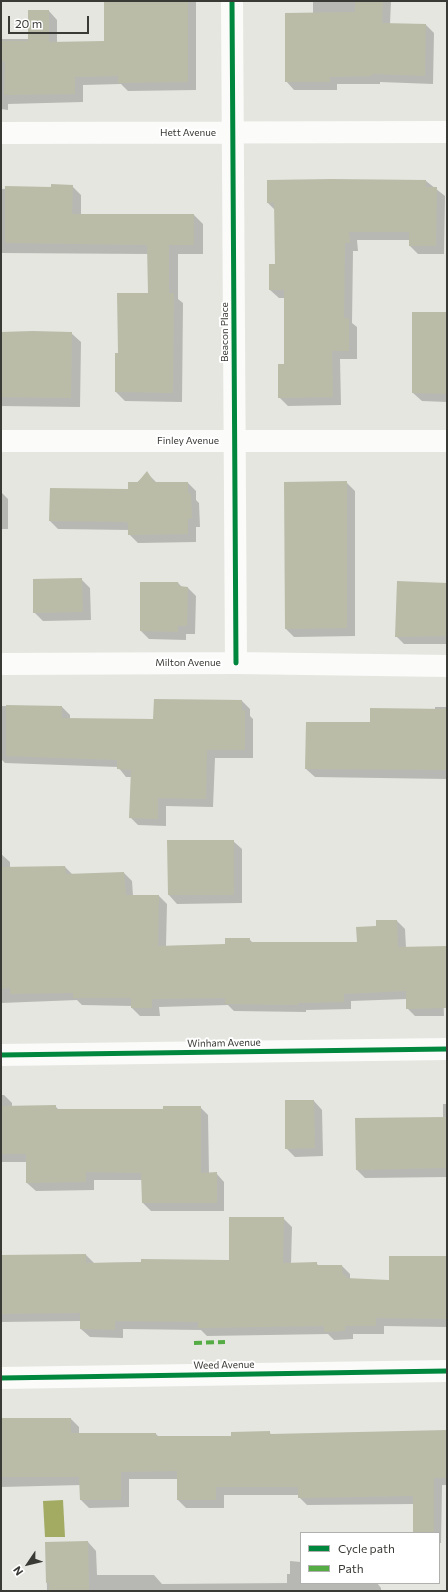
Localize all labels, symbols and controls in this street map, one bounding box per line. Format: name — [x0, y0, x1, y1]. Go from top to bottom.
scale bar — [10, 8, 91, 34]
text: 20 m — [15, 16, 42, 30]
street label: Hett Avenue — [160, 127, 216, 139]
street label: Beacon Place — [219, 302, 231, 362]
street label: Finley Avenue — [157, 435, 219, 447]
street label: Milton Avenue — [155, 657, 221, 669]
street label: Winham Avenue — [187, 1036, 261, 1050]
street label: Weed Avenue — [193, 1358, 255, 1372]
legend — [300, 1532, 440, 1584]
text: Cycle path — [338, 1541, 395, 1555]
north arrow — [8, 1544, 48, 1584]
text: Path — [338, 1561, 364, 1575]
text: N — [10, 1564, 25, 1578]

